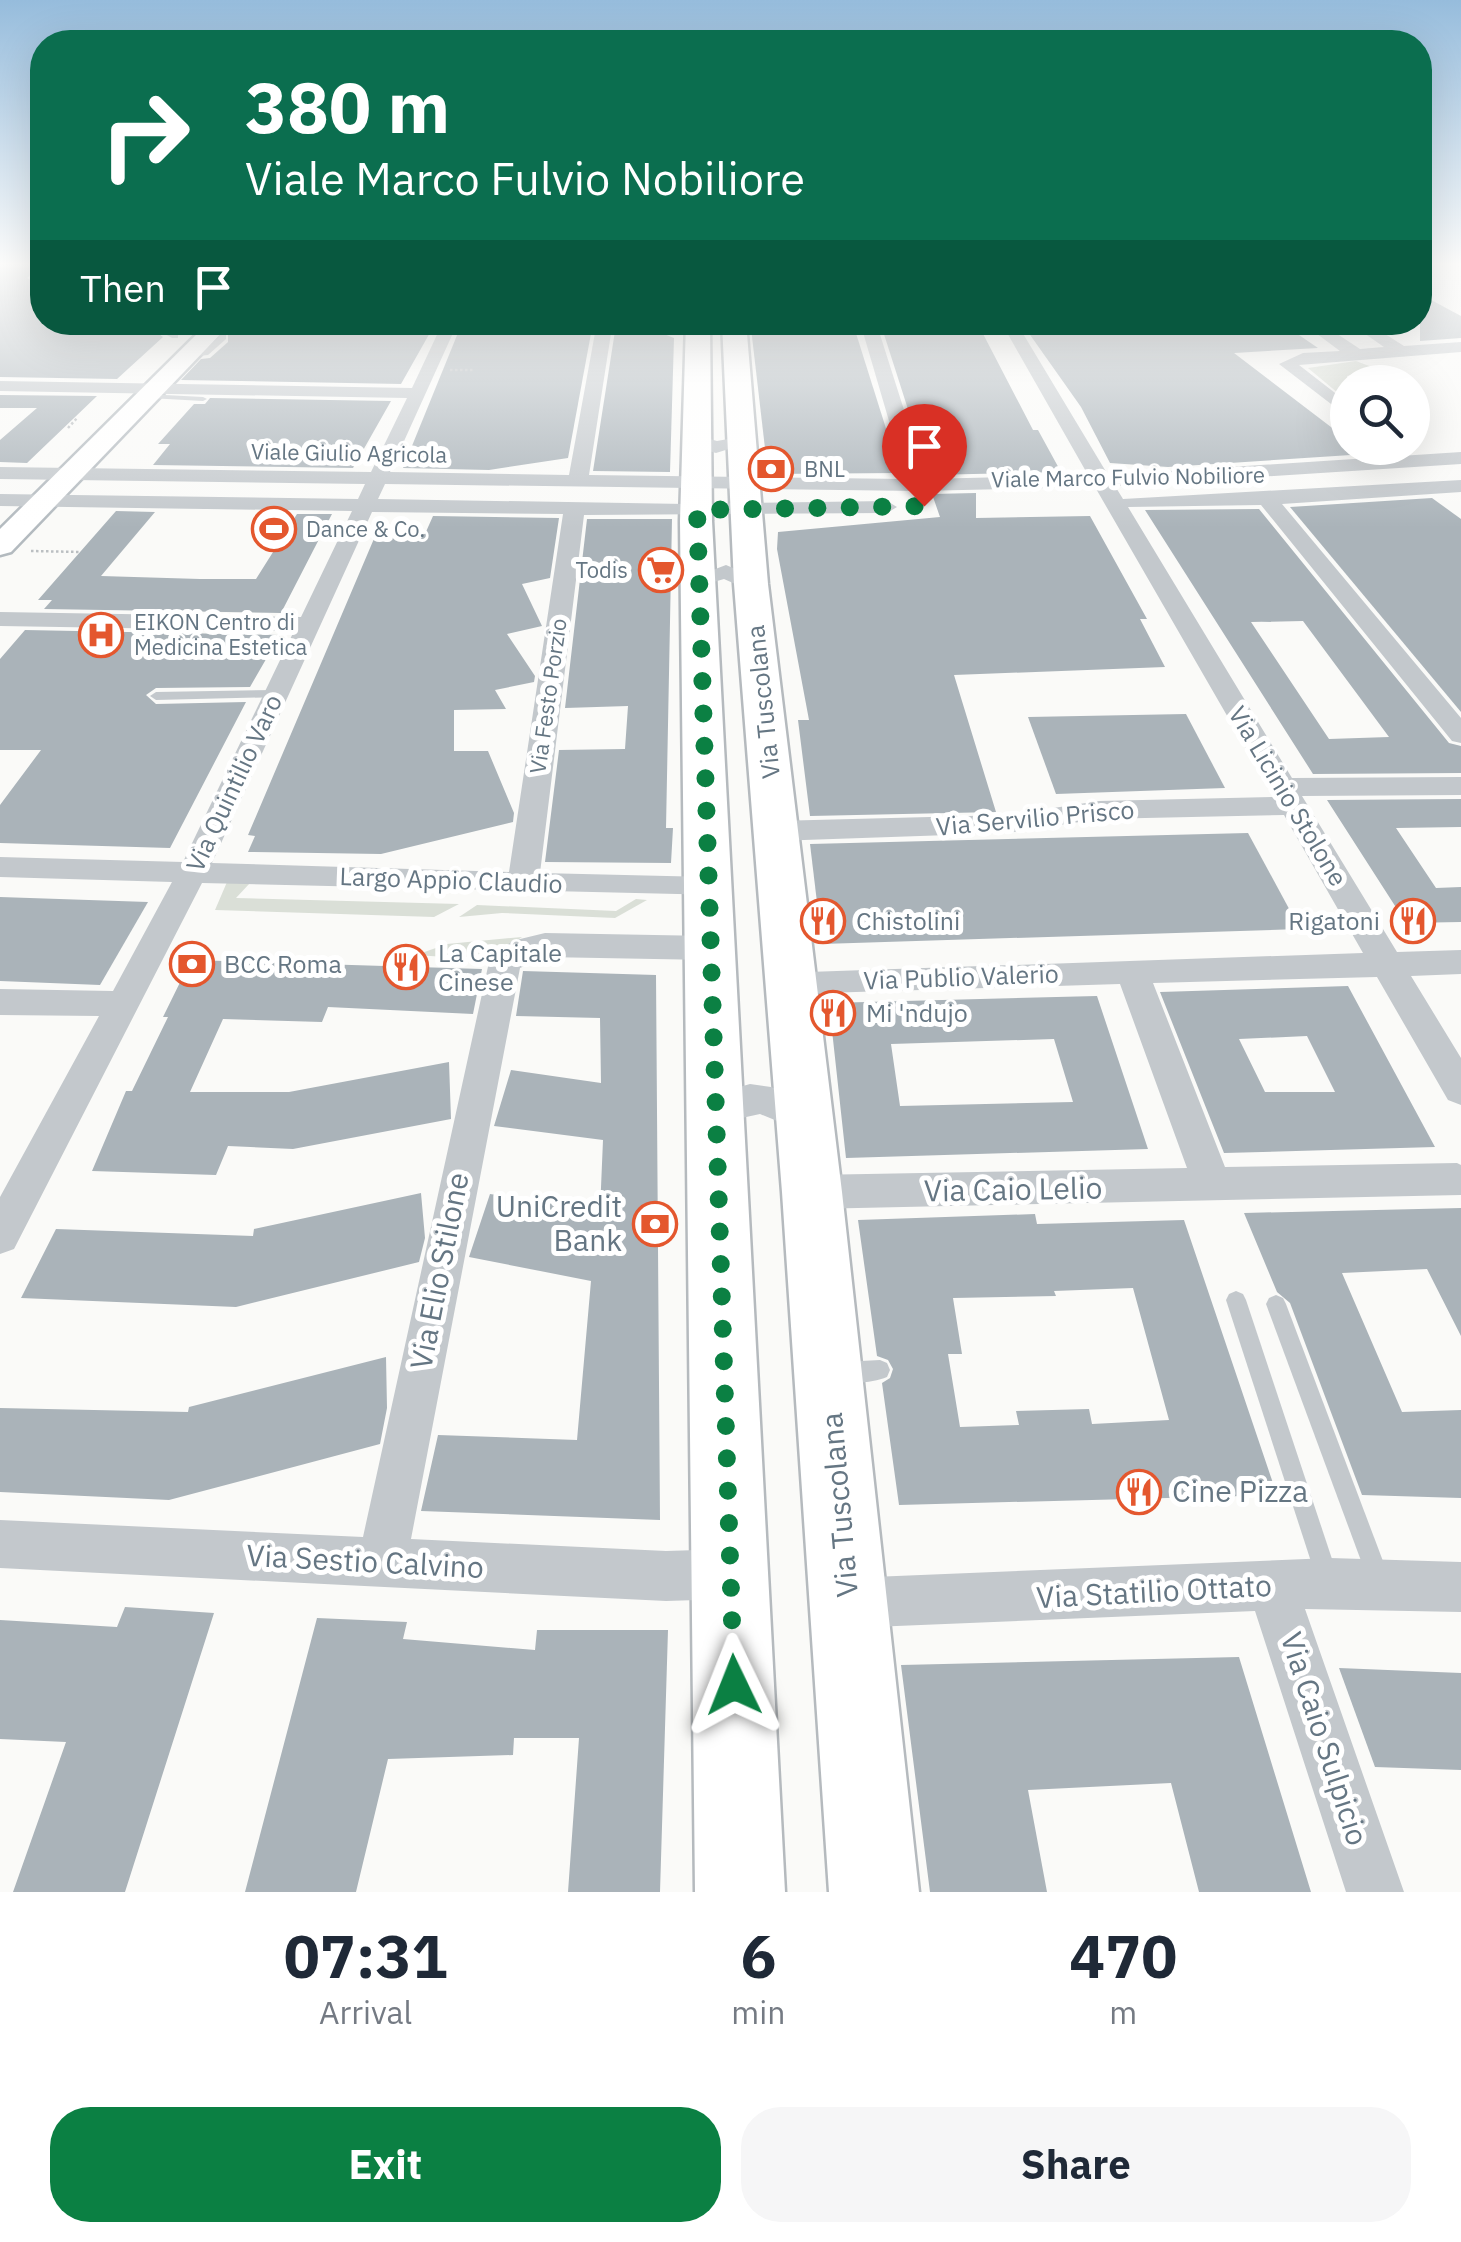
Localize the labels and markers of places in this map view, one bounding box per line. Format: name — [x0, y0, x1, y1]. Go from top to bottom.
pin — [882, 404, 967, 507]
bank icon: BNL — [748, 446, 794, 492]
place label: BNL — [804, 454, 845, 483]
sports icon: Dance & Co. — [251, 506, 297, 552]
place label: Dance & Co. — [306, 514, 425, 543]
supermarket icon: Todis — [638, 547, 684, 593]
place label: Todis — [576, 555, 628, 584]
place label: EIKON Centro di Medicina Estetica — [134, 607, 308, 661]
hospital icon: EIKON Centro di Medicina Estetica — [78, 612, 124, 658]
restaurant icon: Chistolini — [800, 898, 846, 944]
restaurant icon: Rigatoni — [1390, 898, 1436, 944]
place label: Chistolini — [856, 904, 960, 937]
place label: Rigatoni — [1288, 904, 1380, 937]
place label: La Capitale Cinese — [438, 936, 562, 998]
bank icon: BCC Roma — [169, 941, 215, 987]
restaurant icon: La Capitale Cinese — [383, 944, 429, 990]
place label: BCC Roma — [224, 947, 342, 980]
restaurant icon: Mi 'ndujo — [810, 990, 856, 1036]
place label: Mi 'ndujo — [866, 996, 968, 1029]
place label: UniCredit Bank — [496, 1186, 622, 1259]
bank icon: UniCredit Bank — [632, 1201, 678, 1247]
restaurant icon: Cine Pizza — [1116, 1469, 1162, 1515]
place label: Cine Pizza — [1172, 1471, 1308, 1510]

